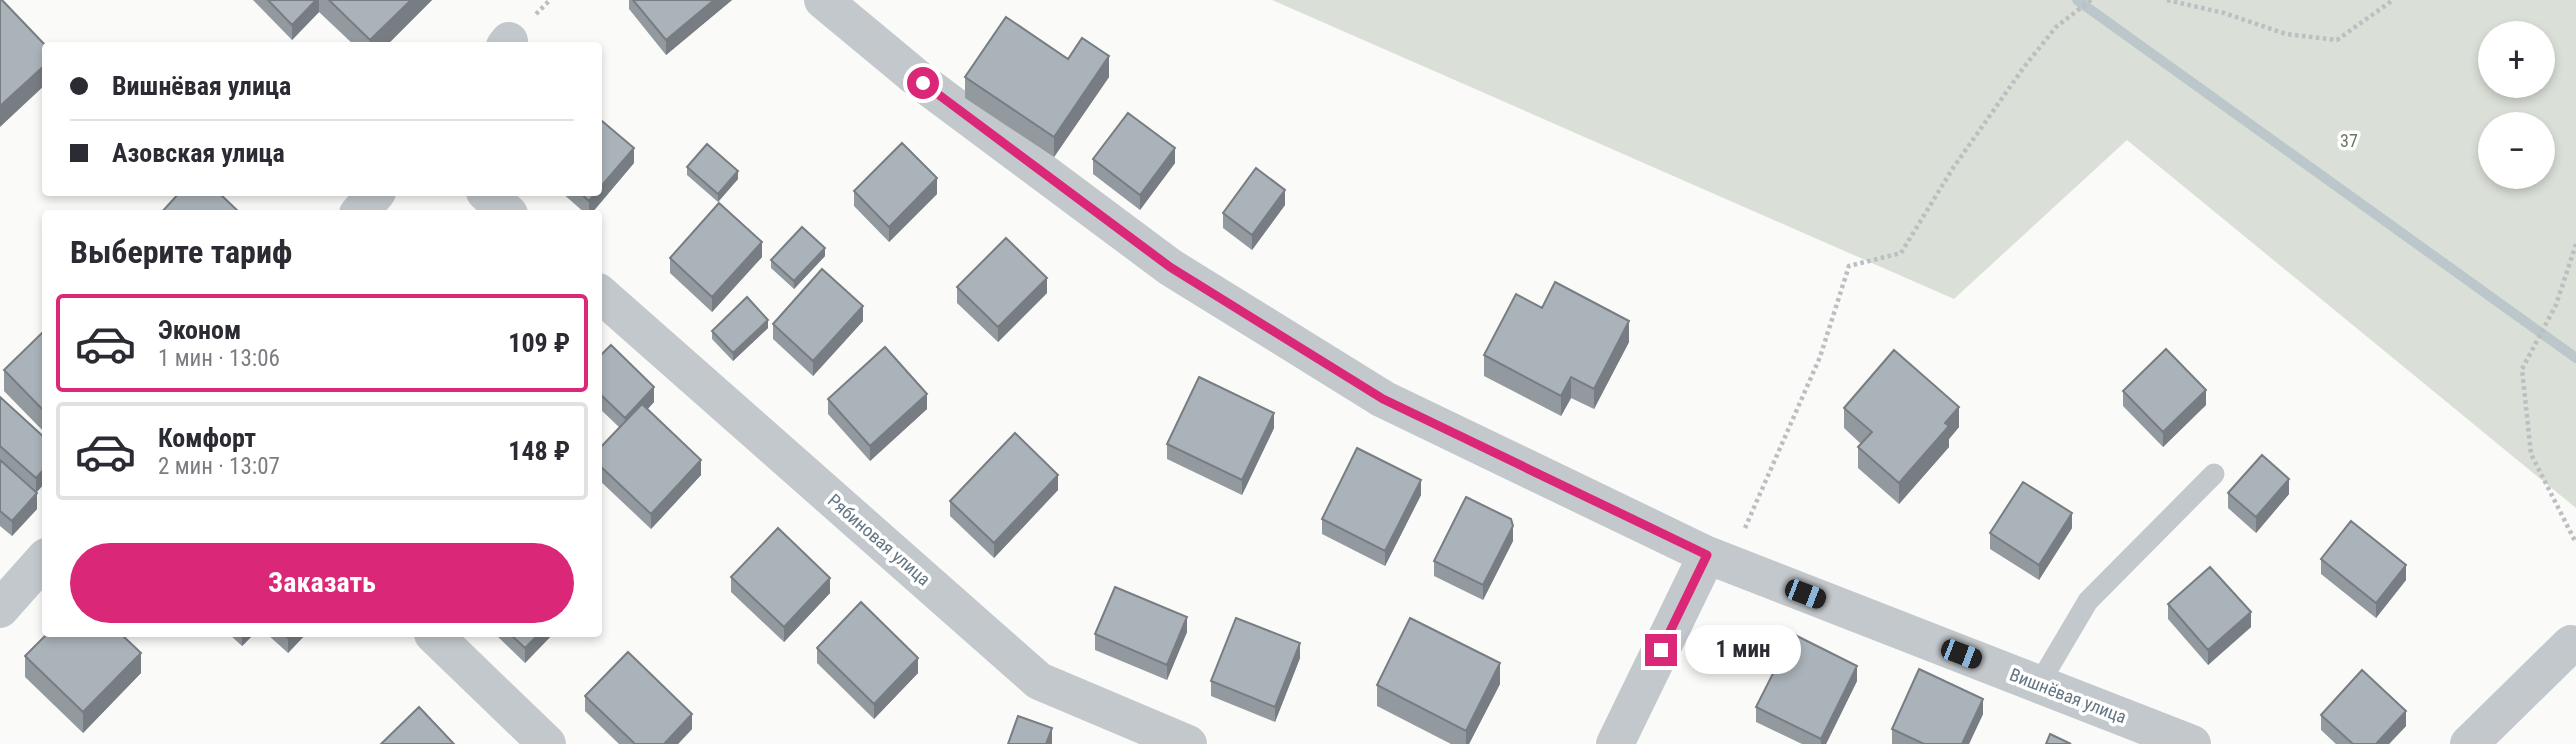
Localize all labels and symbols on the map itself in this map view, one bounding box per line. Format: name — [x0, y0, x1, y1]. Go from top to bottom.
route start — [907, 67, 939, 99]
park label: 37 — [2340, 130, 2358, 151]
street label: Рябиновая улица — [824, 489, 935, 590]
car — [1782, 577, 1829, 611]
callout: 1 мин — [1686, 626, 1801, 674]
route end — [1645, 634, 1677, 666]
car — [1938, 637, 1985, 671]
street label: Вишнёвая улица — [2007, 664, 2130, 727]

